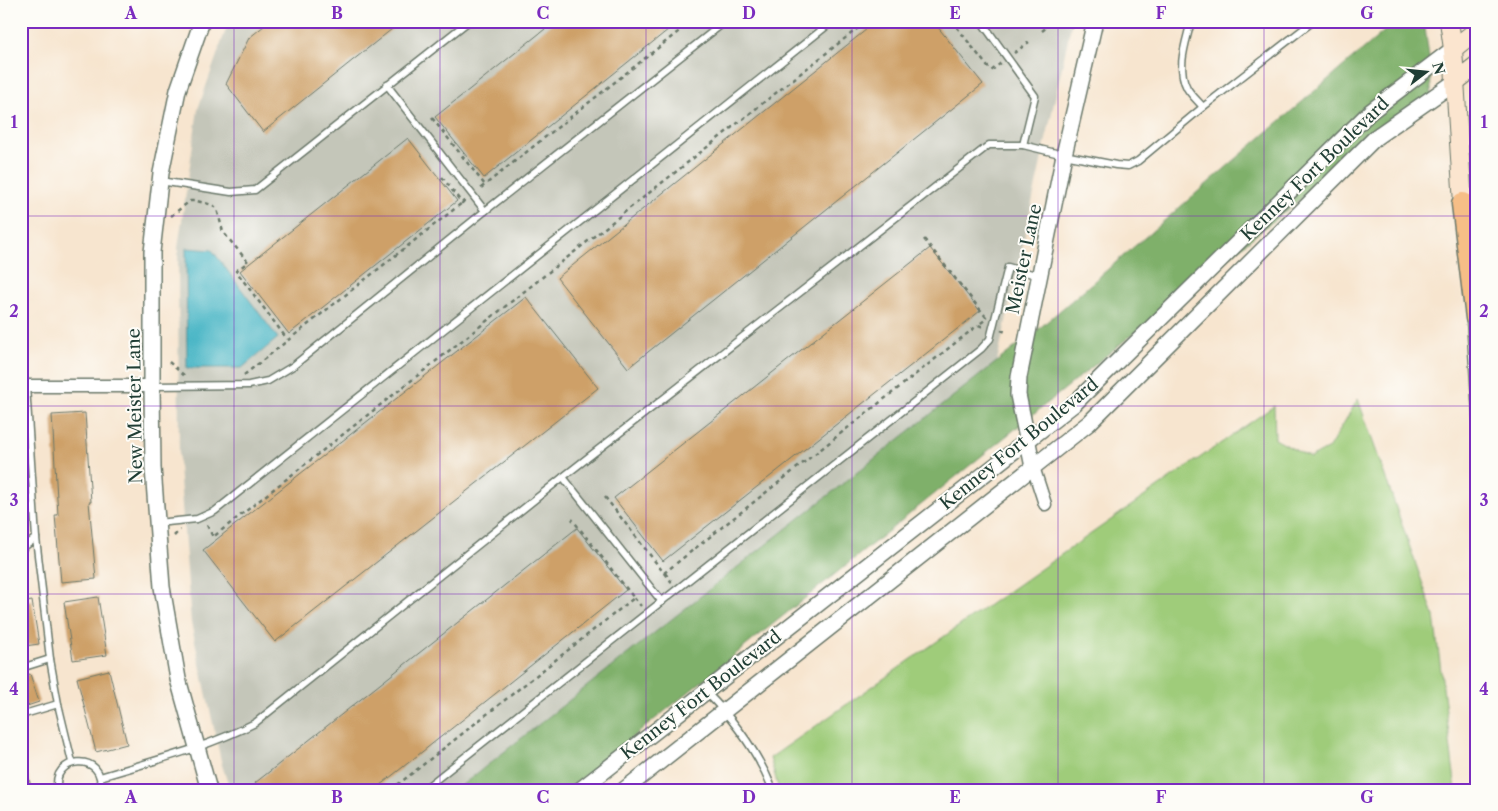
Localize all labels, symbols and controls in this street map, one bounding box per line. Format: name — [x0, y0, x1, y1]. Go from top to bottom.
text: A — [124, 3, 138, 23]
text: B — [331, 3, 343, 23]
text: C — [537, 3, 549, 23]
text: D — [742, 3, 756, 23]
text: E — [949, 3, 961, 23]
text: F — [1156, 3, 1167, 23]
text: G — [1360, 3, 1374, 23]
north arrow — [1400, 48, 1450, 98]
text: N — [1428, 60, 1449, 77]
street label: Kenney Fort Boulevard — [1236, 92, 1394, 246]
text: 1 — [10, 112, 18, 132]
text: 1 — [1480, 112, 1488, 132]
street label: Meister Lane — [1002, 202, 1046, 316]
text: 2 — [9, 301, 19, 321]
text: 2 — [1479, 301, 1489, 321]
street label: New Meister Lane — [123, 328, 147, 484]
street label: Kenney Fort Boulevard — [935, 373, 1103, 515]
text: 3 — [9, 490, 19, 510]
text: 3 — [1479, 490, 1489, 510]
street label: Kenney Fort Boulevard — [616, 625, 786, 765]
text: 4 — [9, 679, 19, 699]
text: 4 — [1479, 679, 1489, 699]
text: A — [124, 787, 138, 807]
text: B — [331, 787, 343, 807]
text: C — [537, 787, 549, 807]
text: D — [742, 787, 756, 807]
text: E — [949, 787, 961, 807]
text: F — [1156, 787, 1167, 807]
text: G — [1360, 787, 1374, 807]

